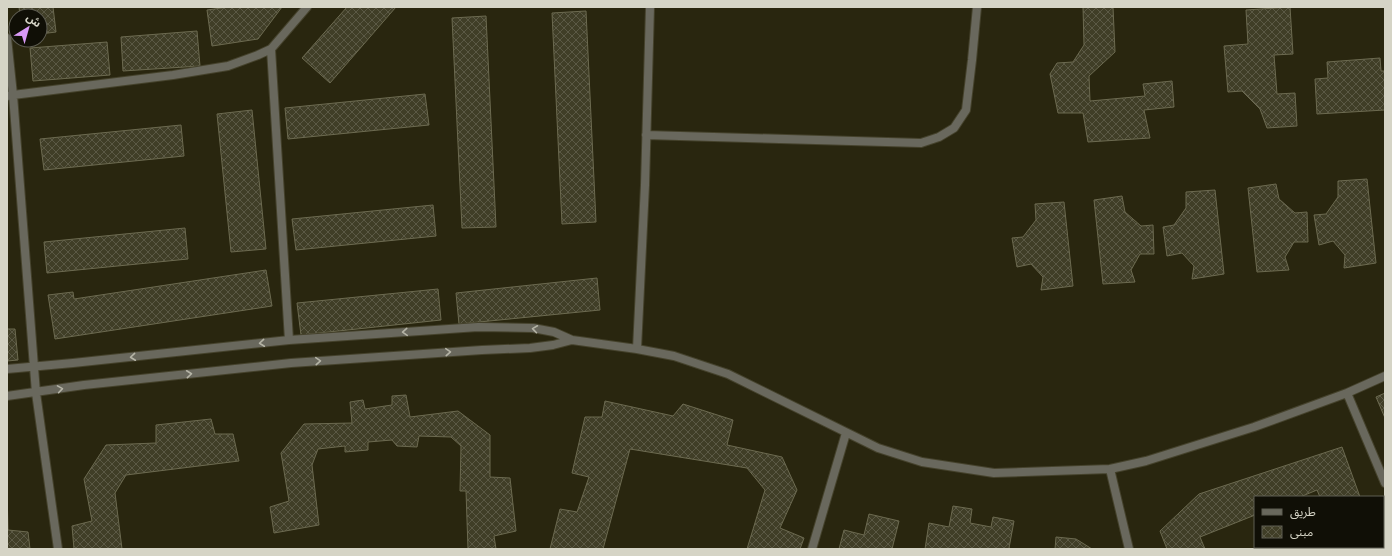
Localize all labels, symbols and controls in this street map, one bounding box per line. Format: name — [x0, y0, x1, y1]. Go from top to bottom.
north arrow — [8, 8, 48, 48]
text: ش — [24, 11, 44, 30]
one-way arrow — [532, 325, 538, 334]
one-way arrow — [402, 327, 409, 336]
one-way arrow — [259, 338, 265, 347]
one-way arrow — [445, 348, 451, 357]
one-way arrow — [130, 352, 136, 361]
one-way arrow — [315, 356, 321, 365]
one-way arrow — [186, 369, 192, 378]
one-way arrow — [56, 385, 63, 394]
legend — [1254, 496, 1384, 548]
text: طريق — [1290, 505, 1316, 520]
text: مبنى — [1290, 525, 1313, 539]

